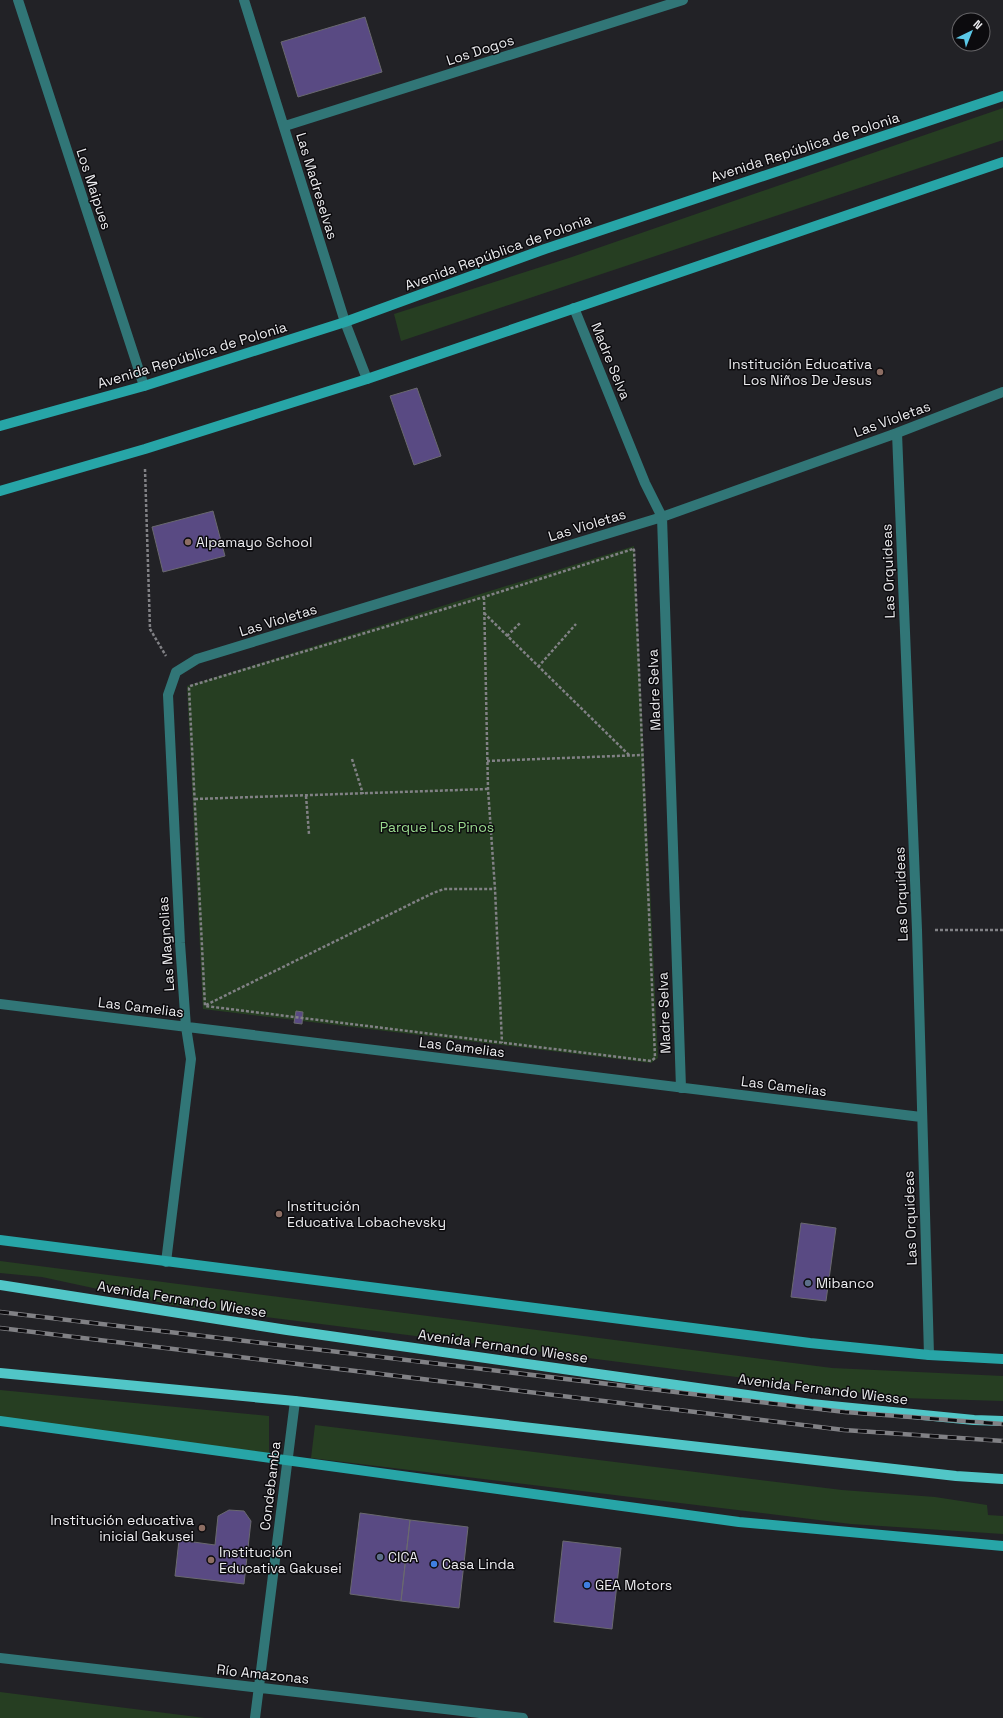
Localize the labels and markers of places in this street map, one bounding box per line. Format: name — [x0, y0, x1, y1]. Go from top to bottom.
place label: Institución Educativa Los Niños De Jesus — [729, 355, 872, 389]
marker: Institución Educativa Los Niños De Jesus — [875, 367, 885, 377]
place label: Alpamayo School — [196, 533, 312, 551]
marker: Alpamayo School — [183, 537, 193, 547]
place label: Institución Educativa Lobachevsky — [287, 1197, 446, 1231]
marker: Institución Educativa Lobachevsky — [274, 1209, 284, 1219]
place label: Mibanco — [816, 1274, 874, 1292]
marker: Mibanco — [803, 1278, 813, 1288]
place label: Institución educativa inicial Gakusei — [50, 1511, 194, 1545]
marker: Institución educativa inicial Gakusei — [197, 1523, 207, 1533]
place label: Institución Educativa Gakusei — [219, 1543, 342, 1577]
place label: CICA — [388, 1548, 418, 1566]
marker: CICA — [375, 1552, 385, 1562]
marker: Institución Educativa Gakusei — [206, 1555, 216, 1565]
place label: Casa Linda — [442, 1555, 515, 1573]
marker: Casa Linda — [429, 1559, 439, 1569]
place label: GEA Motors — [595, 1576, 672, 1594]
marker: GEA Motors — [582, 1580, 592, 1590]

